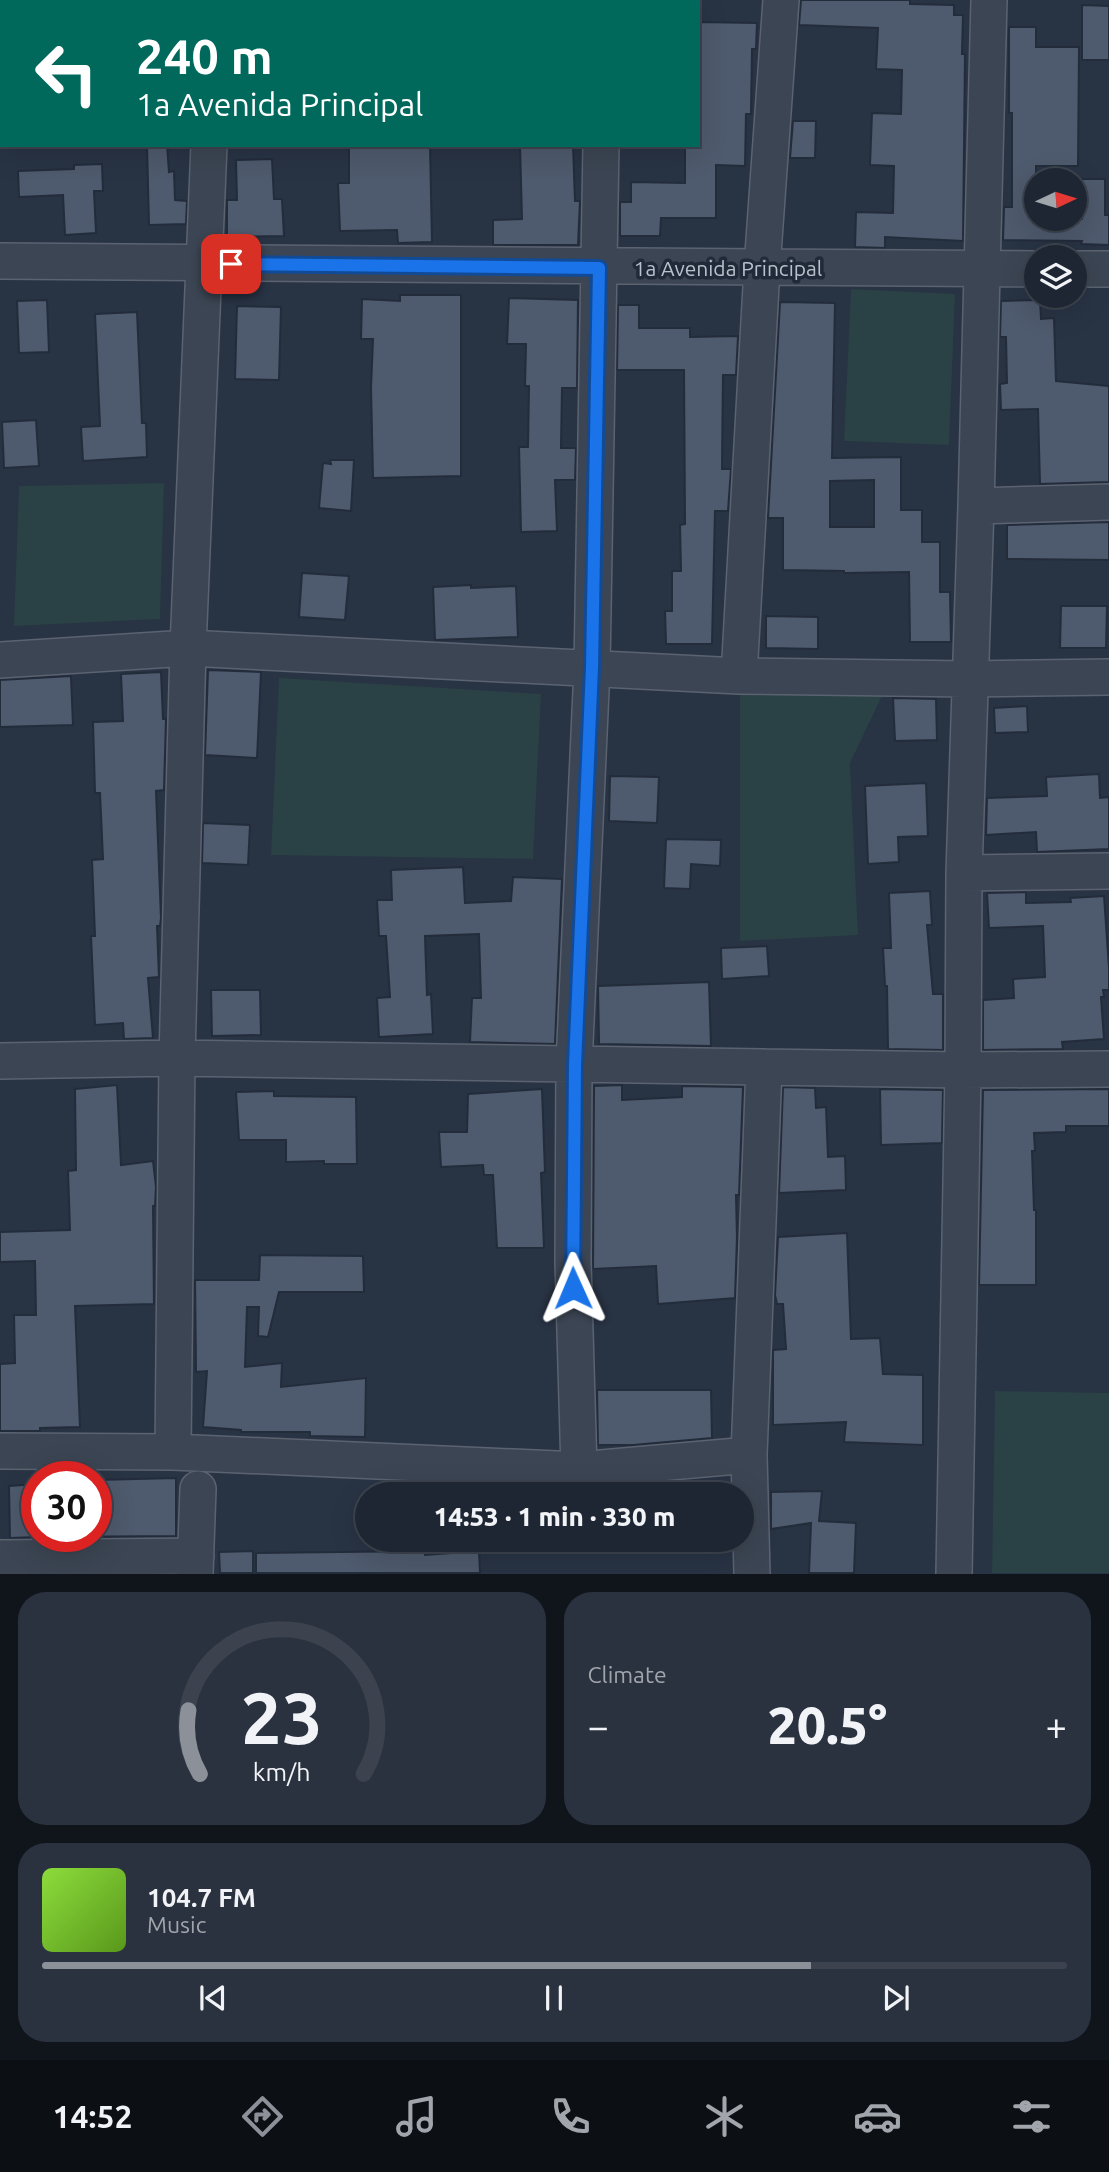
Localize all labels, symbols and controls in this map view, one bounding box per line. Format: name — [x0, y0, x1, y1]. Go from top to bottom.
icon: left — [21, 28, 112, 119]
text: 240 m — [136, 28, 273, 83]
text: 1a Avenida Principal — [136, 86, 424, 122]
north arrow — [1024, 168, 1087, 231]
map controls — [1024, 168, 1087, 308]
pin — [201, 234, 261, 294]
icon: arrive — [212, 245, 250, 283]
button: layers — [1024, 245, 1087, 308]
street label: 1a Avenida Principal — [634, 256, 822, 280]
position arrow — [536, 1251, 610, 1325]
speed limit sign: 30 — [21, 1461, 112, 1552]
text: 14:53 · 1 min · 330 m — [434, 1502, 675, 1531]
text: Climate — [588, 1662, 667, 1687]
text: 23 — [241, 1677, 323, 1759]
text: 20.5° — [767, 1696, 887, 1754]
text: − — [588, 1705, 609, 1747]
text: + — [1046, 1705, 1067, 1747]
text: km/h — [253, 1758, 311, 1786]
text: 104.7 FM — [147, 1883, 256, 1912]
text: Music — [147, 1912, 206, 1937]
icon: previous — [194, 1979, 232, 2017]
icon: pause — [535, 1979, 573, 2017]
icon: next — [877, 1979, 915, 2017]
icon: directions — [238, 2092, 287, 2141]
icon: music — [392, 2092, 441, 2141]
icon: phone — [546, 2092, 595, 2141]
icon: climate — [700, 2092, 749, 2141]
icon: car — [853, 2092, 902, 2141]
icon: filters — [1007, 2092, 1056, 2141]
text: 14:52 — [52, 2098, 133, 2134]

